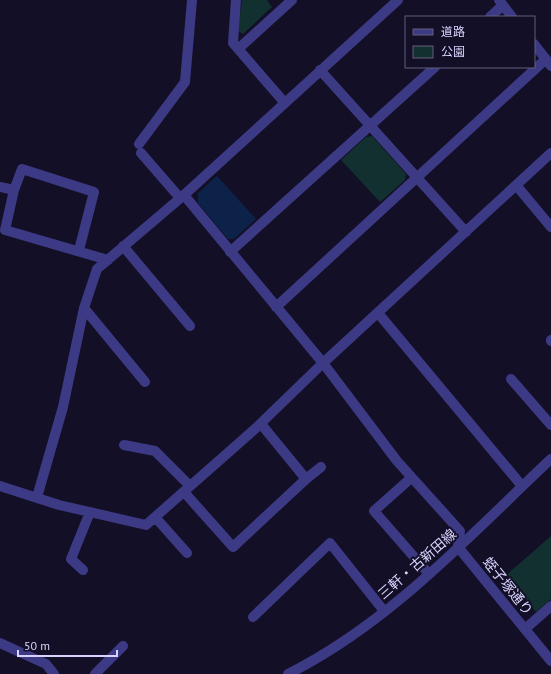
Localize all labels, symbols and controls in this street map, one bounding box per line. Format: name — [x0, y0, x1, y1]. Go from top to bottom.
legend — [405, 16, 535, 68]
text: 道路 — [441, 24, 465, 39]
text: 公園 — [441, 44, 465, 59]
street label: 三軒・古新田線 — [374, 525, 460, 603]
street label: 蛭子塚通り — [479, 553, 537, 619]
scale bar — [18, 632, 117, 658]
text: 50 m — [24, 638, 50, 653]

